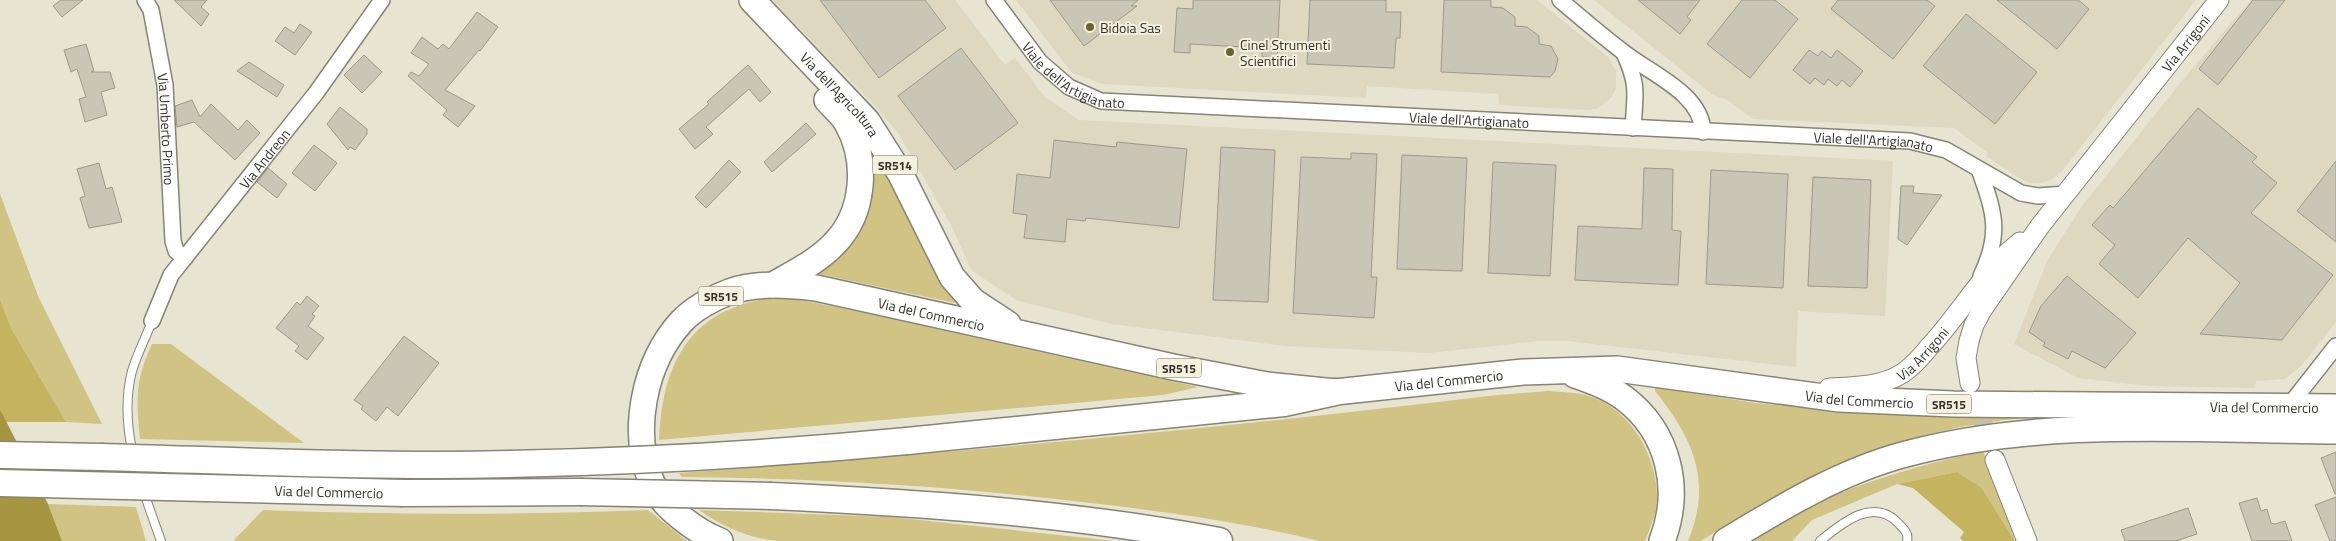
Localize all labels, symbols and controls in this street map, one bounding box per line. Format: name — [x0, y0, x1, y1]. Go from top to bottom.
street label: Via Arrigoni — [2156, 10, 2214, 76]
place label: Bidoia Sas — [1100, 17, 1161, 38]
marker: Bidoia Sas — [1084, 21, 1096, 33]
place label: Cinel Strumenti Scientifici — [1240, 34, 1330, 71]
street label: Viale dell'Artigianato — [1018, 37, 1125, 113]
marker: Cinel Strumenti Scientifici — [1224, 46, 1236, 58]
street label: Via dell'Agricoltura — [796, 47, 885, 141]
street label: Via Umberto Primo — [152, 71, 181, 186]
street label: Viale dell'Artigianato — [1409, 106, 1530, 133]
street label: Via Andreon — [234, 124, 294, 193]
street label: Viale dell'Artigianato — [1813, 126, 1936, 157]
road number: SR514 — [872, 156, 918, 174]
road number: SR515 — [698, 286, 744, 306]
street label: Via del Commercio — [876, 292, 987, 336]
street label: Via Arrigoni — [1892, 322, 1953, 385]
road number: SR515 — [1156, 358, 1202, 378]
street label: Via del Commercio — [1394, 364, 1504, 396]
street label: Via del Commercio — [1804, 384, 1914, 413]
road number: SR515 — [1926, 394, 1972, 414]
street label: Via del Commercio — [2210, 396, 2319, 417]
street label: Via del Commercio — [274, 479, 384, 503]

